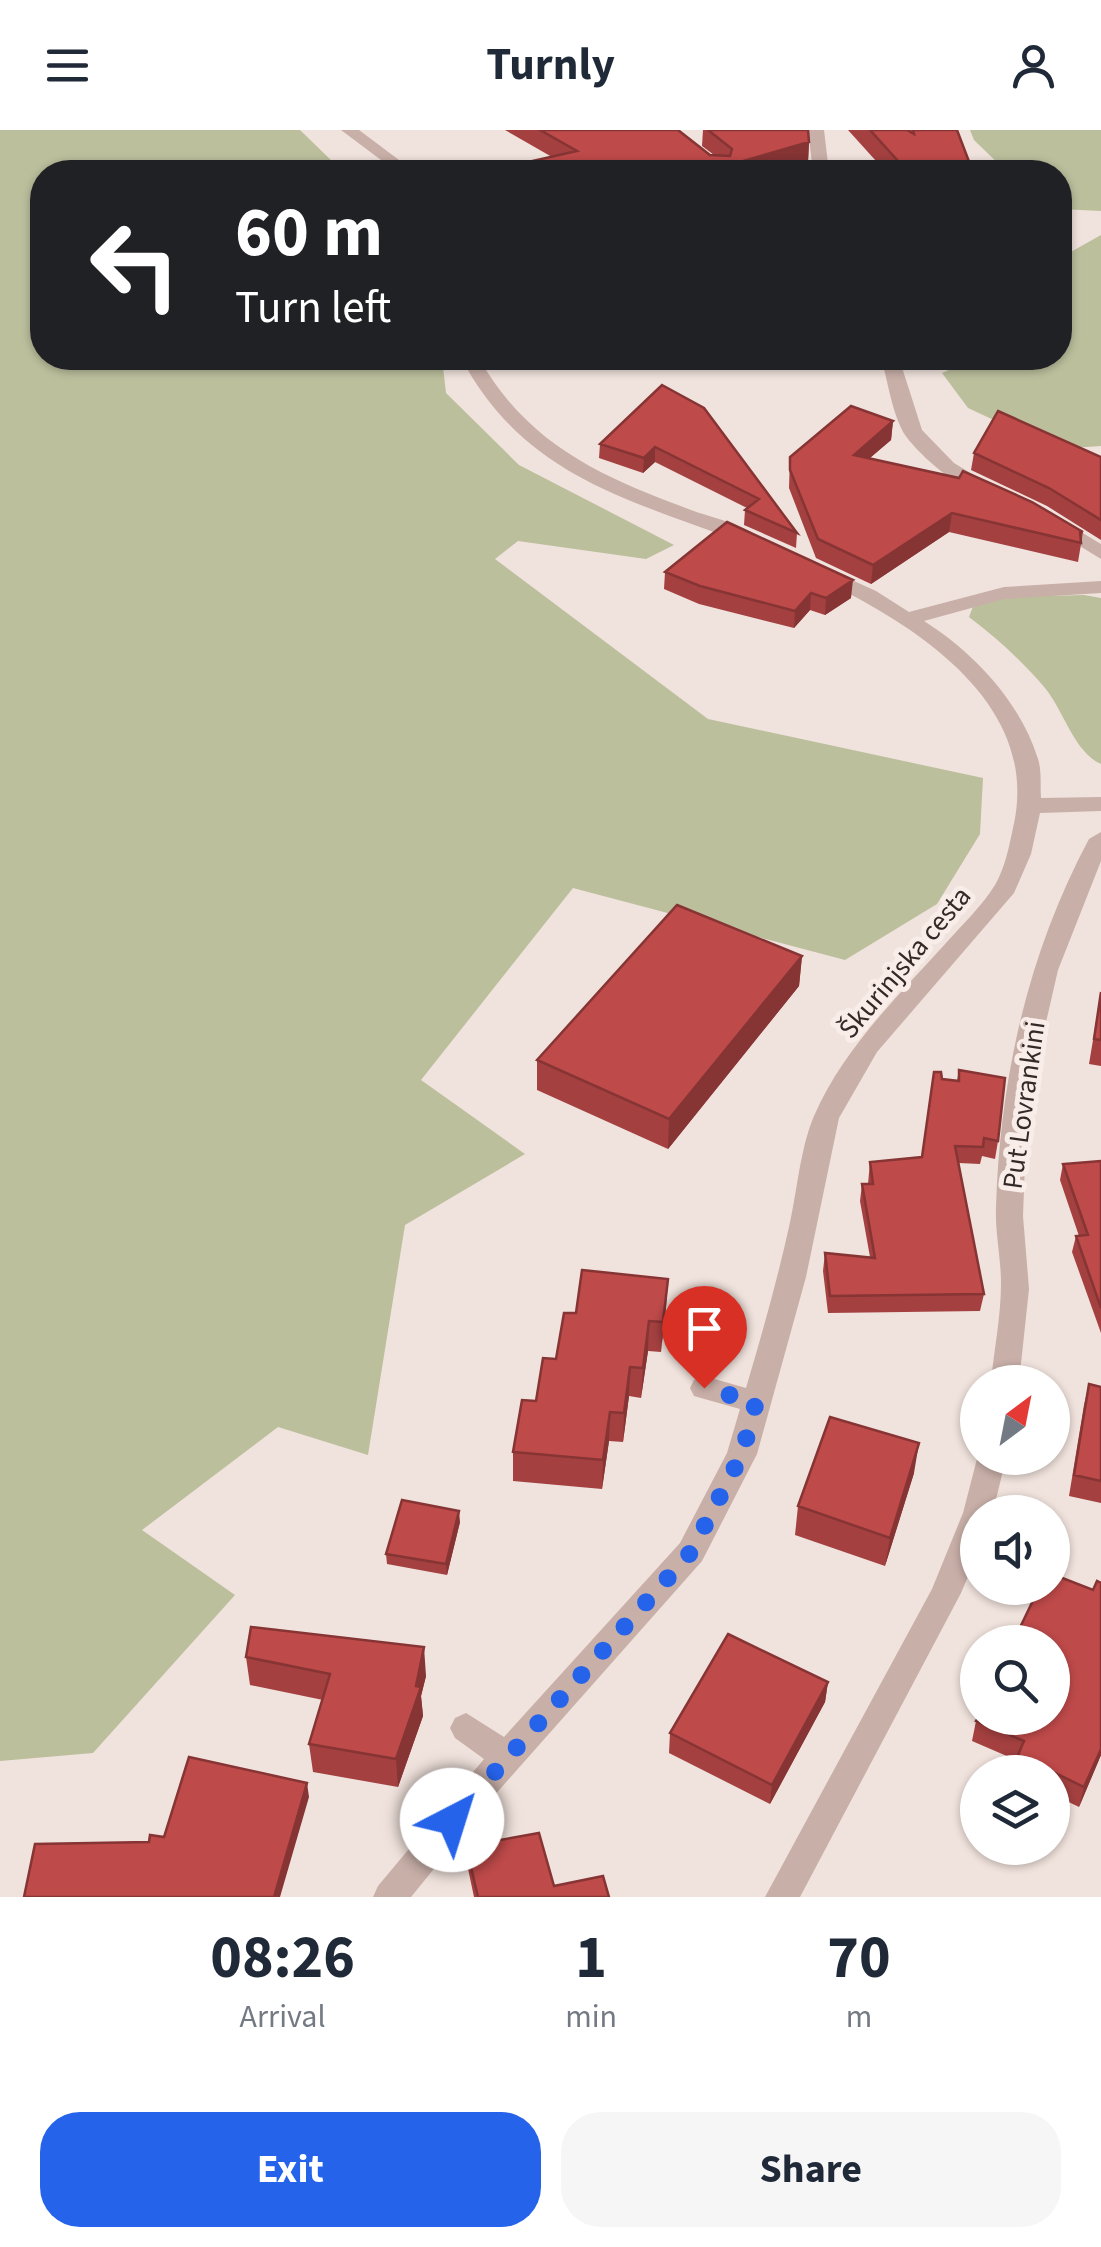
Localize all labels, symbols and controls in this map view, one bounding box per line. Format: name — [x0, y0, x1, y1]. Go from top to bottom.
text: Turnly — [486, 33, 615, 97]
icon: menu — [40, 38, 95, 93]
icon: person — [1006, 38, 1061, 93]
text: 60 m — [235, 183, 383, 283]
icon: left — [70, 200, 200, 330]
text: Turn left — [235, 276, 391, 340]
street label: Škurinjska cesta — [829, 878, 980, 1047]
street label: Put Lovrankini — [992, 1019, 1056, 1192]
pin — [662, 1286, 747, 1389]
icon: arrive — [677, 1301, 732, 1356]
north arrow — [960, 1365, 1070, 1475]
map controls — [960, 1365, 1070, 1865]
button: sound — [960, 1495, 1070, 1605]
button: search — [960, 1625, 1070, 1735]
button: layers — [960, 1755, 1070, 1865]
position arrow — [400, 1768, 504, 1872]
text: 08:26 — [210, 1916, 355, 2001]
text: 1 — [575, 1916, 607, 2001]
text: 70 — [827, 1916, 891, 2001]
text: Arrival — [240, 1994, 326, 2040]
text: min — [565, 1994, 617, 2040]
text: m — [846, 1994, 872, 2040]
button: Exit — [40, 2112, 541, 2227]
button: Share — [561, 2112, 1061, 2227]

